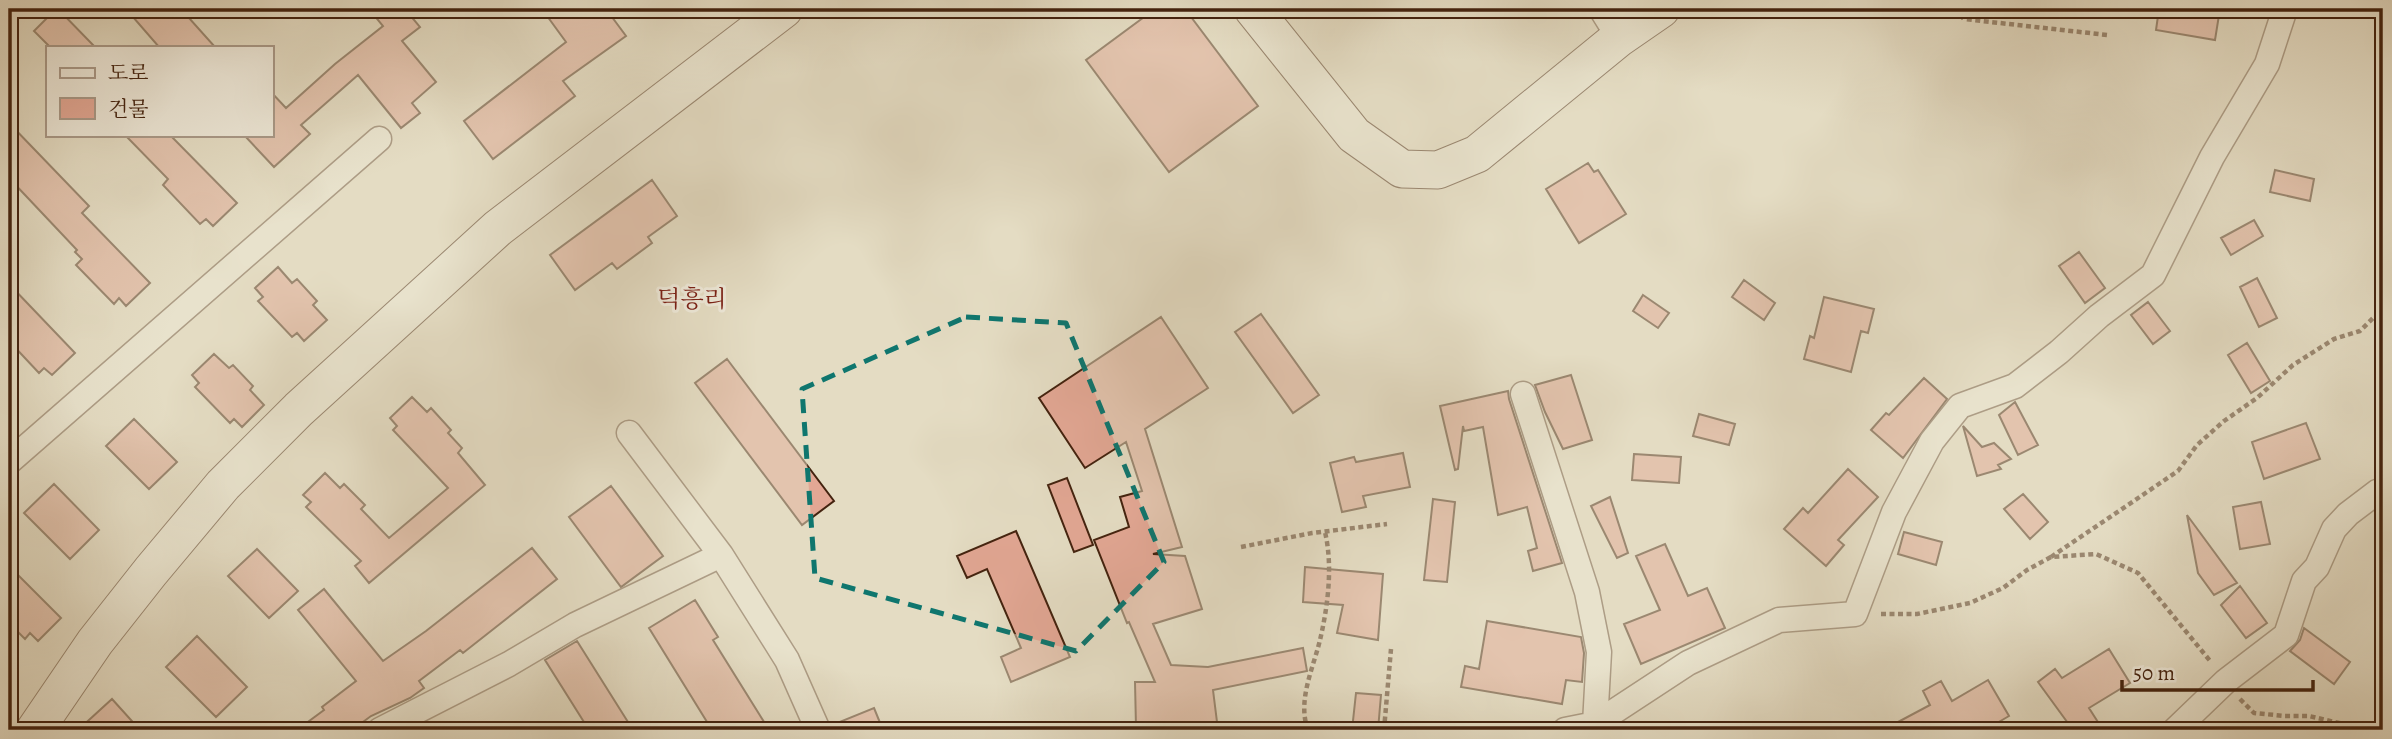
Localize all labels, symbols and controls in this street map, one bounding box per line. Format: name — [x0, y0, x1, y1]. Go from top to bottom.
legend — [46, 46, 273, 136]
text: 도로 — [108, 59, 149, 87]
text: 건물 — [108, 95, 149, 123]
district label: 덕흥리 — [657, 283, 727, 315]
scale bar — [2122, 648, 2313, 692]
text: 50 m — [2133, 659, 2175, 687]

